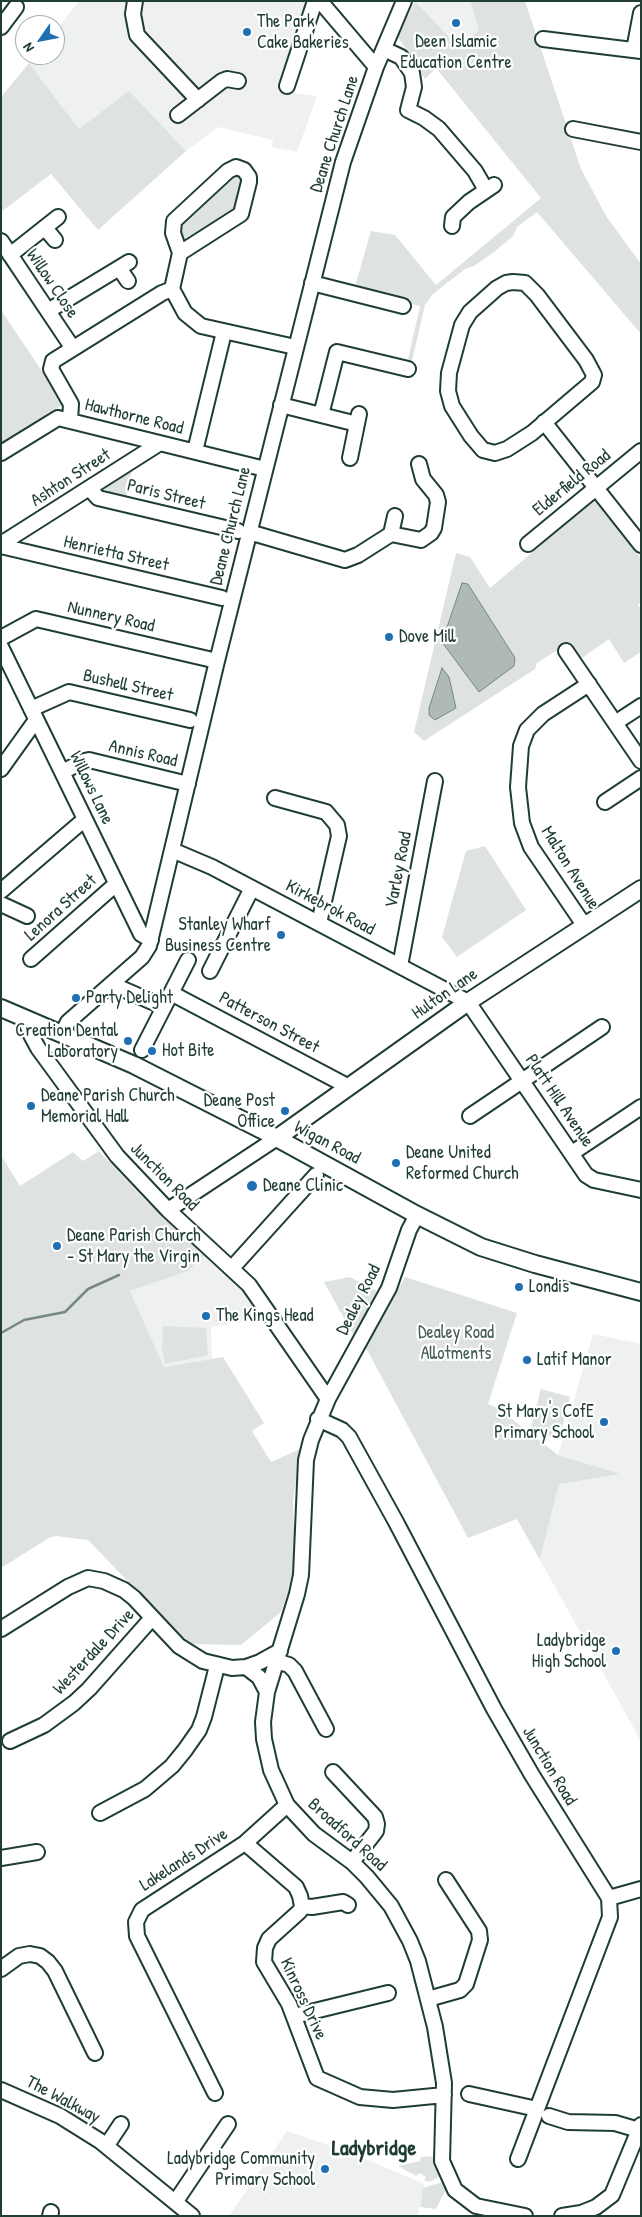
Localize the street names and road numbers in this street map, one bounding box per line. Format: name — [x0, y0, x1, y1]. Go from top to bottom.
street label: Deane Church Lane — [306, 73, 364, 195]
street label: Willow Close — [21, 245, 83, 323]
street label: Hawthorne Road — [83, 394, 185, 440]
street label: Ashton Street — [27, 444, 115, 512]
street label: Elderfield Road — [529, 445, 615, 521]
street label: Deane Church Lane — [206, 464, 256, 588]
street label: Paris Street — [125, 475, 207, 515]
street label: Henrietta Street — [61, 531, 171, 577]
street label: Nunnery Road — [66, 597, 156, 637]
street label: Bushell Street — [81, 665, 175, 707]
street label: Annis Road — [107, 736, 179, 772]
street label: Willows Lane — [64, 748, 118, 828]
street label: Malton Avenue — [536, 822, 604, 914]
street label: Varley Road — [381, 830, 417, 910]
street label: Lenora Street — [21, 870, 101, 946]
street label: Kirkebrok Road — [282, 876, 378, 940]
street label: Hulton Lane — [408, 964, 482, 1024]
street label: Patterson Street — [215, 988, 323, 1058]
street label: Platt Hill Avenue — [520, 1051, 598, 1151]
street label: Wigan Road — [290, 1117, 364, 1169]
street label: Junction Road — [125, 1138, 203, 1216]
street label: Dealey Road — [332, 1261, 386, 1339]
street label: Westerdale Drive — [49, 1605, 139, 1699]
street label: Junction Road — [517, 1723, 581, 1809]
street label: Broadford Road — [303, 1794, 391, 1876]
street label: Lakelands Drive — [136, 1824, 232, 1896]
street label: Kinross Drive — [275, 1955, 331, 2043]
street label: The Walkway — [22, 2072, 104, 2128]

